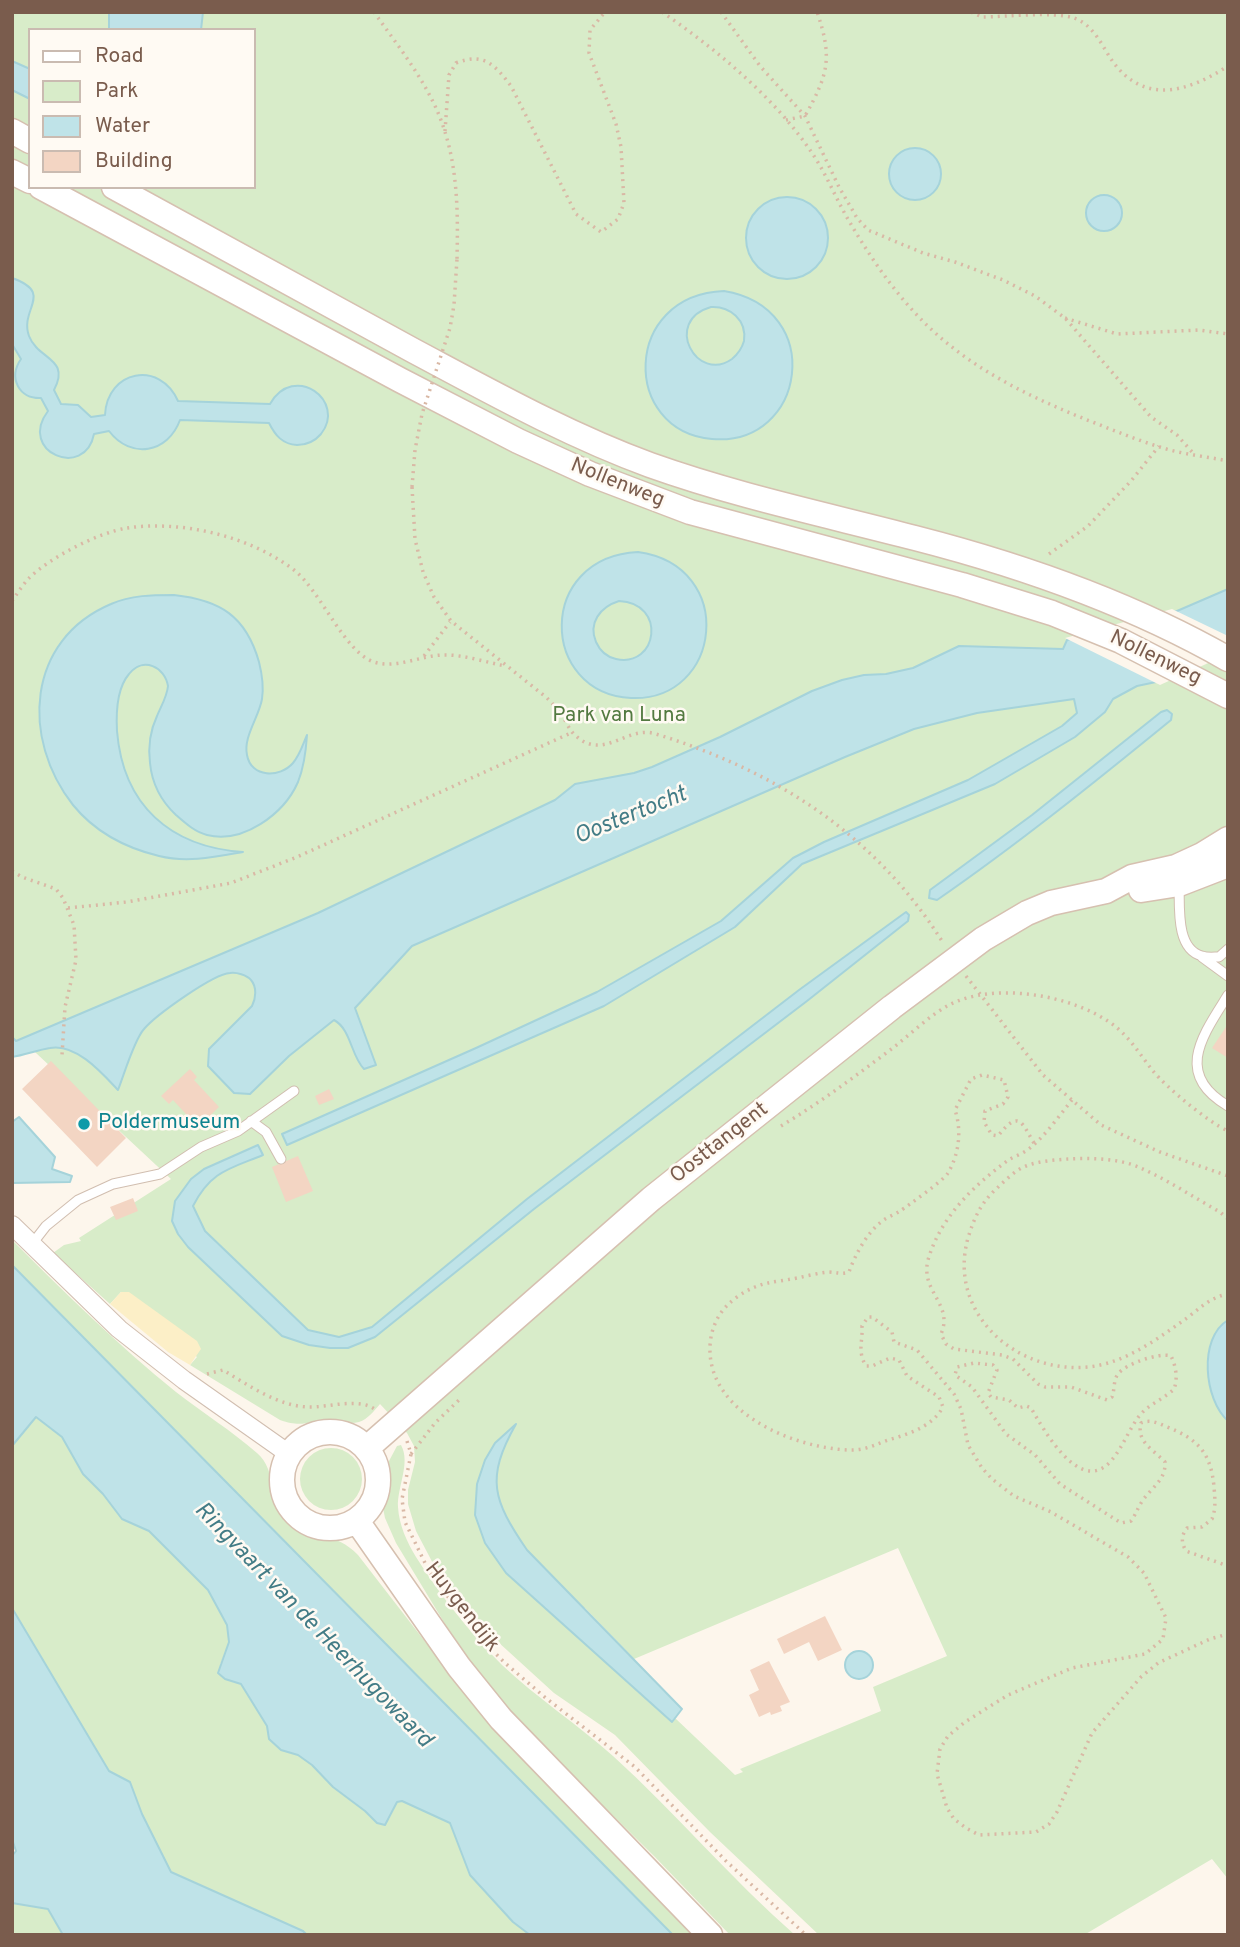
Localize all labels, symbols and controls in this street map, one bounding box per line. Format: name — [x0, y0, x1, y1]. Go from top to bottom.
legend — [28, 28, 256, 189]
text: Road — [95, 43, 144, 70]
text: Park — [95, 78, 138, 105]
text: Water — [95, 113, 150, 140]
text: Building — [95, 148, 173, 175]
street label: Nollenweg — [566, 454, 668, 514]
street label: Nollenweg — [1105, 626, 1205, 692]
park label: Park van Luna — [552, 704, 686, 730]
water label: Oostertocht — [571, 782, 691, 852]
street label: Oosttangent — [666, 1098, 774, 1190]
place label: Poldermuseum — [98, 1111, 240, 1137]
marker: Poldermuseum — [76, 1116, 92, 1132]
water label: Ringvaart van de Heerhugowaard — [187, 1498, 437, 1754]
street label: Huygendijk — [418, 1558, 504, 1658]

